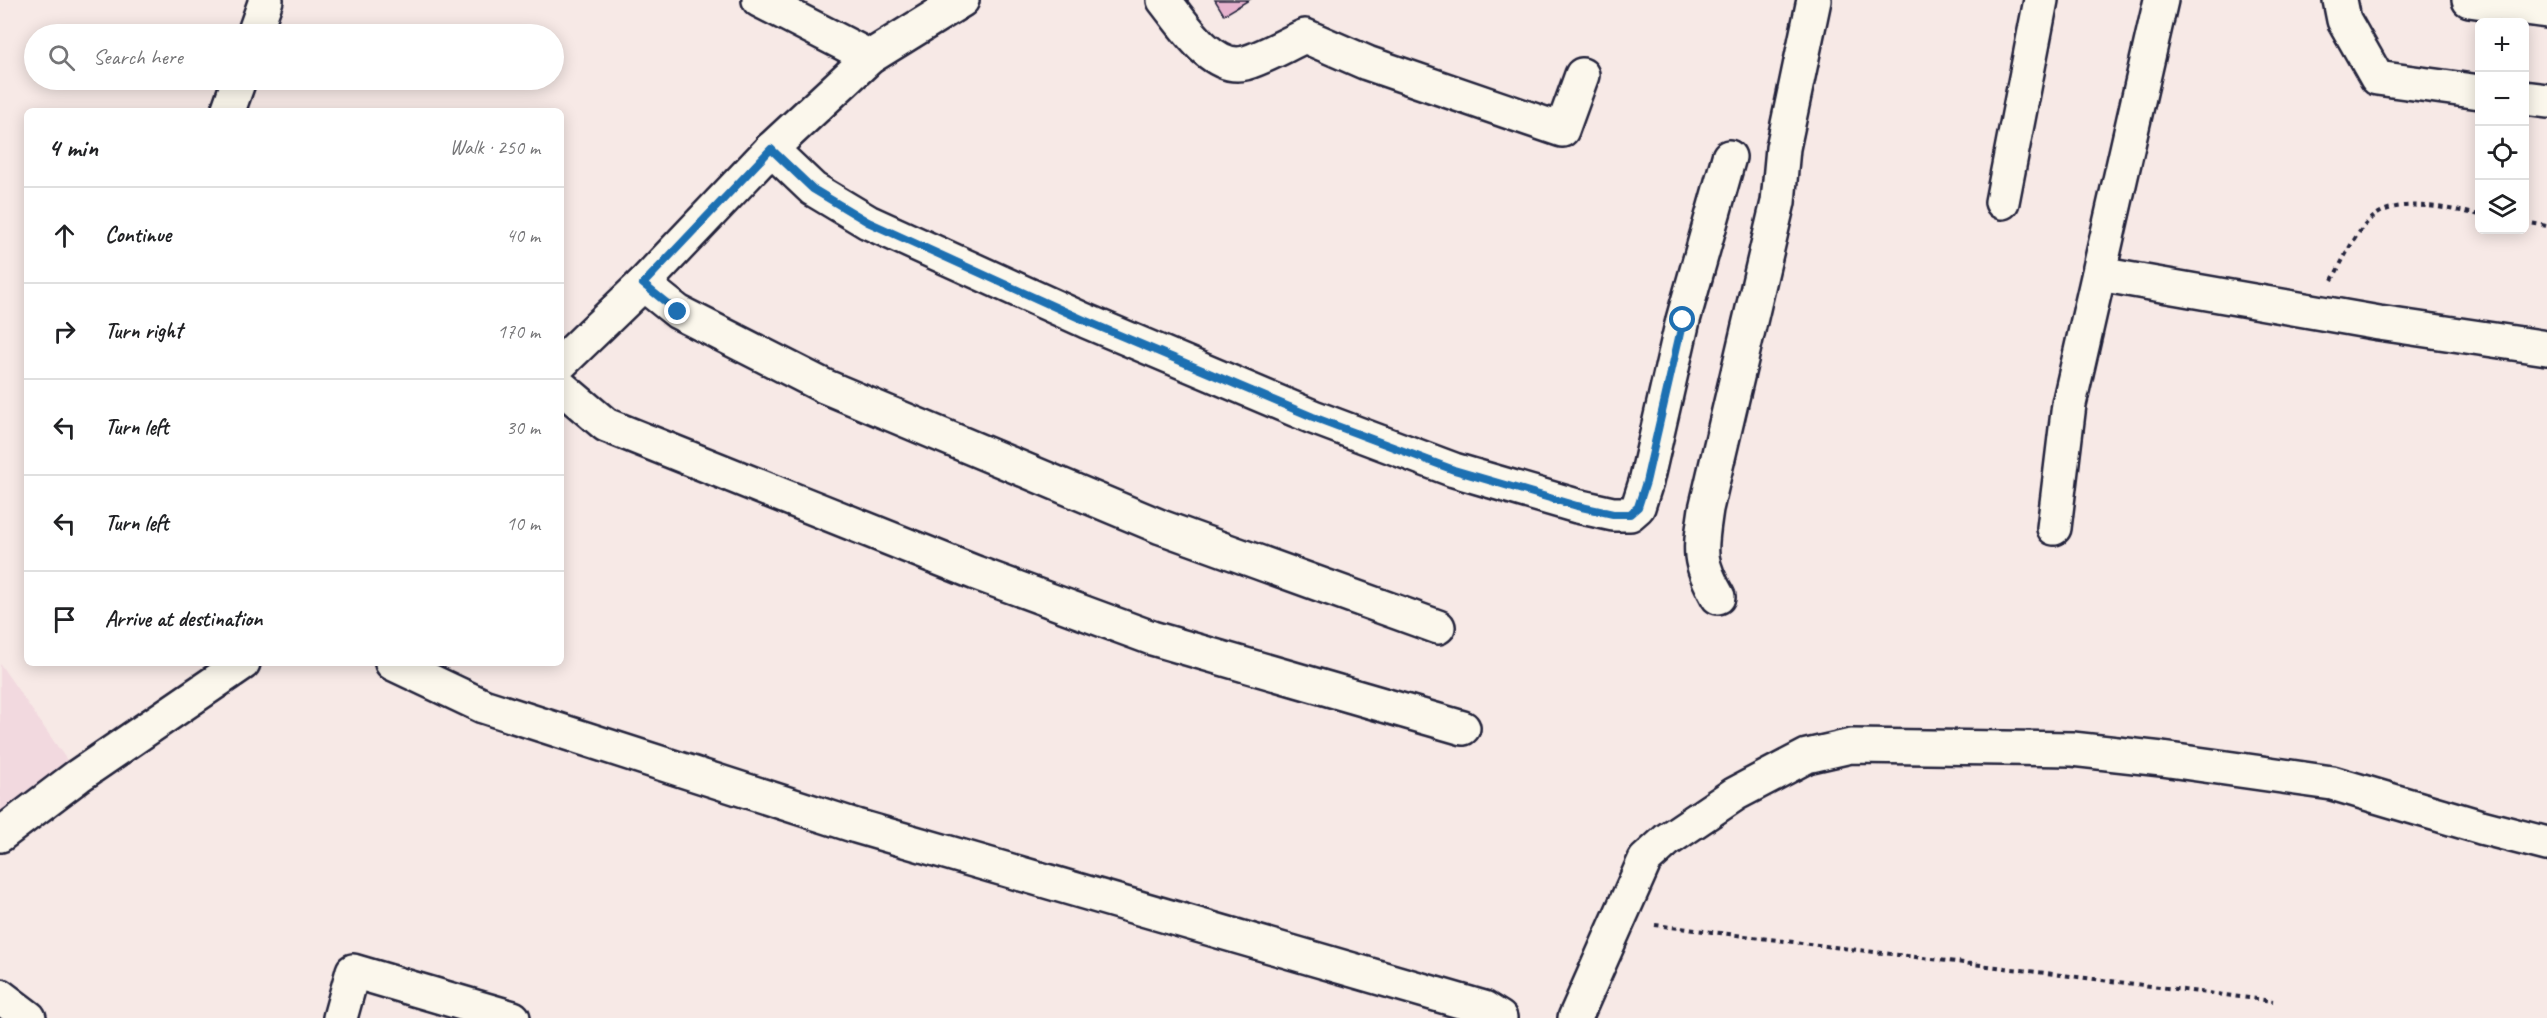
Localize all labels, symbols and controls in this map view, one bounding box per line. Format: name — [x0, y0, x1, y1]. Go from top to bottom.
map controls — [2475, 18, 2529, 234]
button: + — [2475, 18, 2529, 72]
search box — [24, 24, 564, 90]
icon: search — [45, 41, 78, 74]
text: Search here — [93, 43, 183, 71]
button: − — [2475, 72, 2529, 126]
button: locate — [2475, 126, 2529, 180]
text: 4 min — [48, 131, 98, 164]
text: Walk · 250 m — [450, 135, 540, 160]
button: layers — [2475, 180, 2529, 234]
icon: ahead — [48, 219, 81, 252]
text: Continue — [105, 221, 171, 249]
text: 40 m — [506, 223, 540, 248]
route end — [664, 298, 690, 324]
route start — [1669, 306, 1695, 332]
icon: right — [48, 315, 81, 348]
text: Turn right — [105, 317, 182, 345]
text: 170 m — [497, 319, 540, 344]
icon: left — [48, 411, 81, 444]
text: Turn left — [105, 413, 169, 441]
text: 30 m — [506, 415, 540, 440]
icon: left — [48, 507, 81, 540]
text: Turn left — [105, 509, 169, 537]
text: 10 m — [506, 511, 540, 536]
icon: arrive — [48, 603, 81, 636]
text: Arrive at destination — [105, 605, 262, 633]

